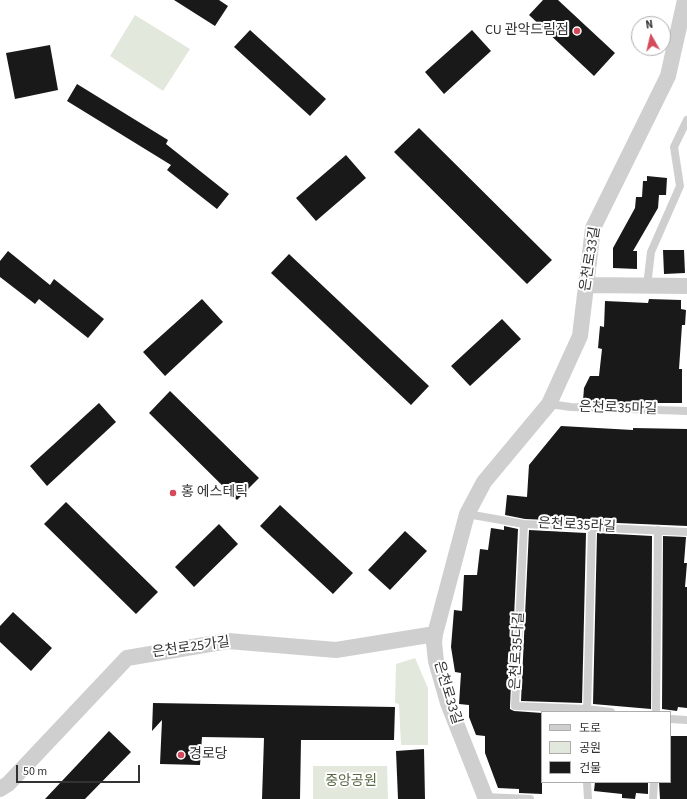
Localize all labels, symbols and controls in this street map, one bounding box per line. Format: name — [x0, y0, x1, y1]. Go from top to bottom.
north arrow — [631, 16, 671, 56]
text: N — [645, 17, 654, 33]
place label: CU 관악드림점 — [485, 23, 569, 39]
marker: CU 관악드림점 — [572, 26, 582, 36]
street label: 은천로33길 — [578, 225, 604, 293]
street label: 은천로35마길 — [579, 399, 657, 419]
place label: 홍 에스테틱 — [181, 485, 248, 501]
marker: 홍 에스테틱 — [168, 488, 178, 498]
street label: 은천로35라길 — [537, 516, 617, 536]
street label: 은천로35다길 — [508, 611, 528, 691]
street label: 은천로25가길 — [151, 634, 231, 662]
street label: 은천로33길 — [429, 659, 465, 727]
legend — [541, 711, 671, 783]
text: 도로 — [579, 720, 601, 737]
text: 공원 — [579, 740, 601, 757]
place label: 경로당 — [189, 747, 228, 763]
marker: 경로당 — [176, 750, 186, 760]
scale bar — [18, 757, 142, 783]
text: 건물 — [579, 760, 601, 777]
text: 50 m — [23, 763, 47, 780]
park label: 중앙공원 — [325, 774, 377, 790]

